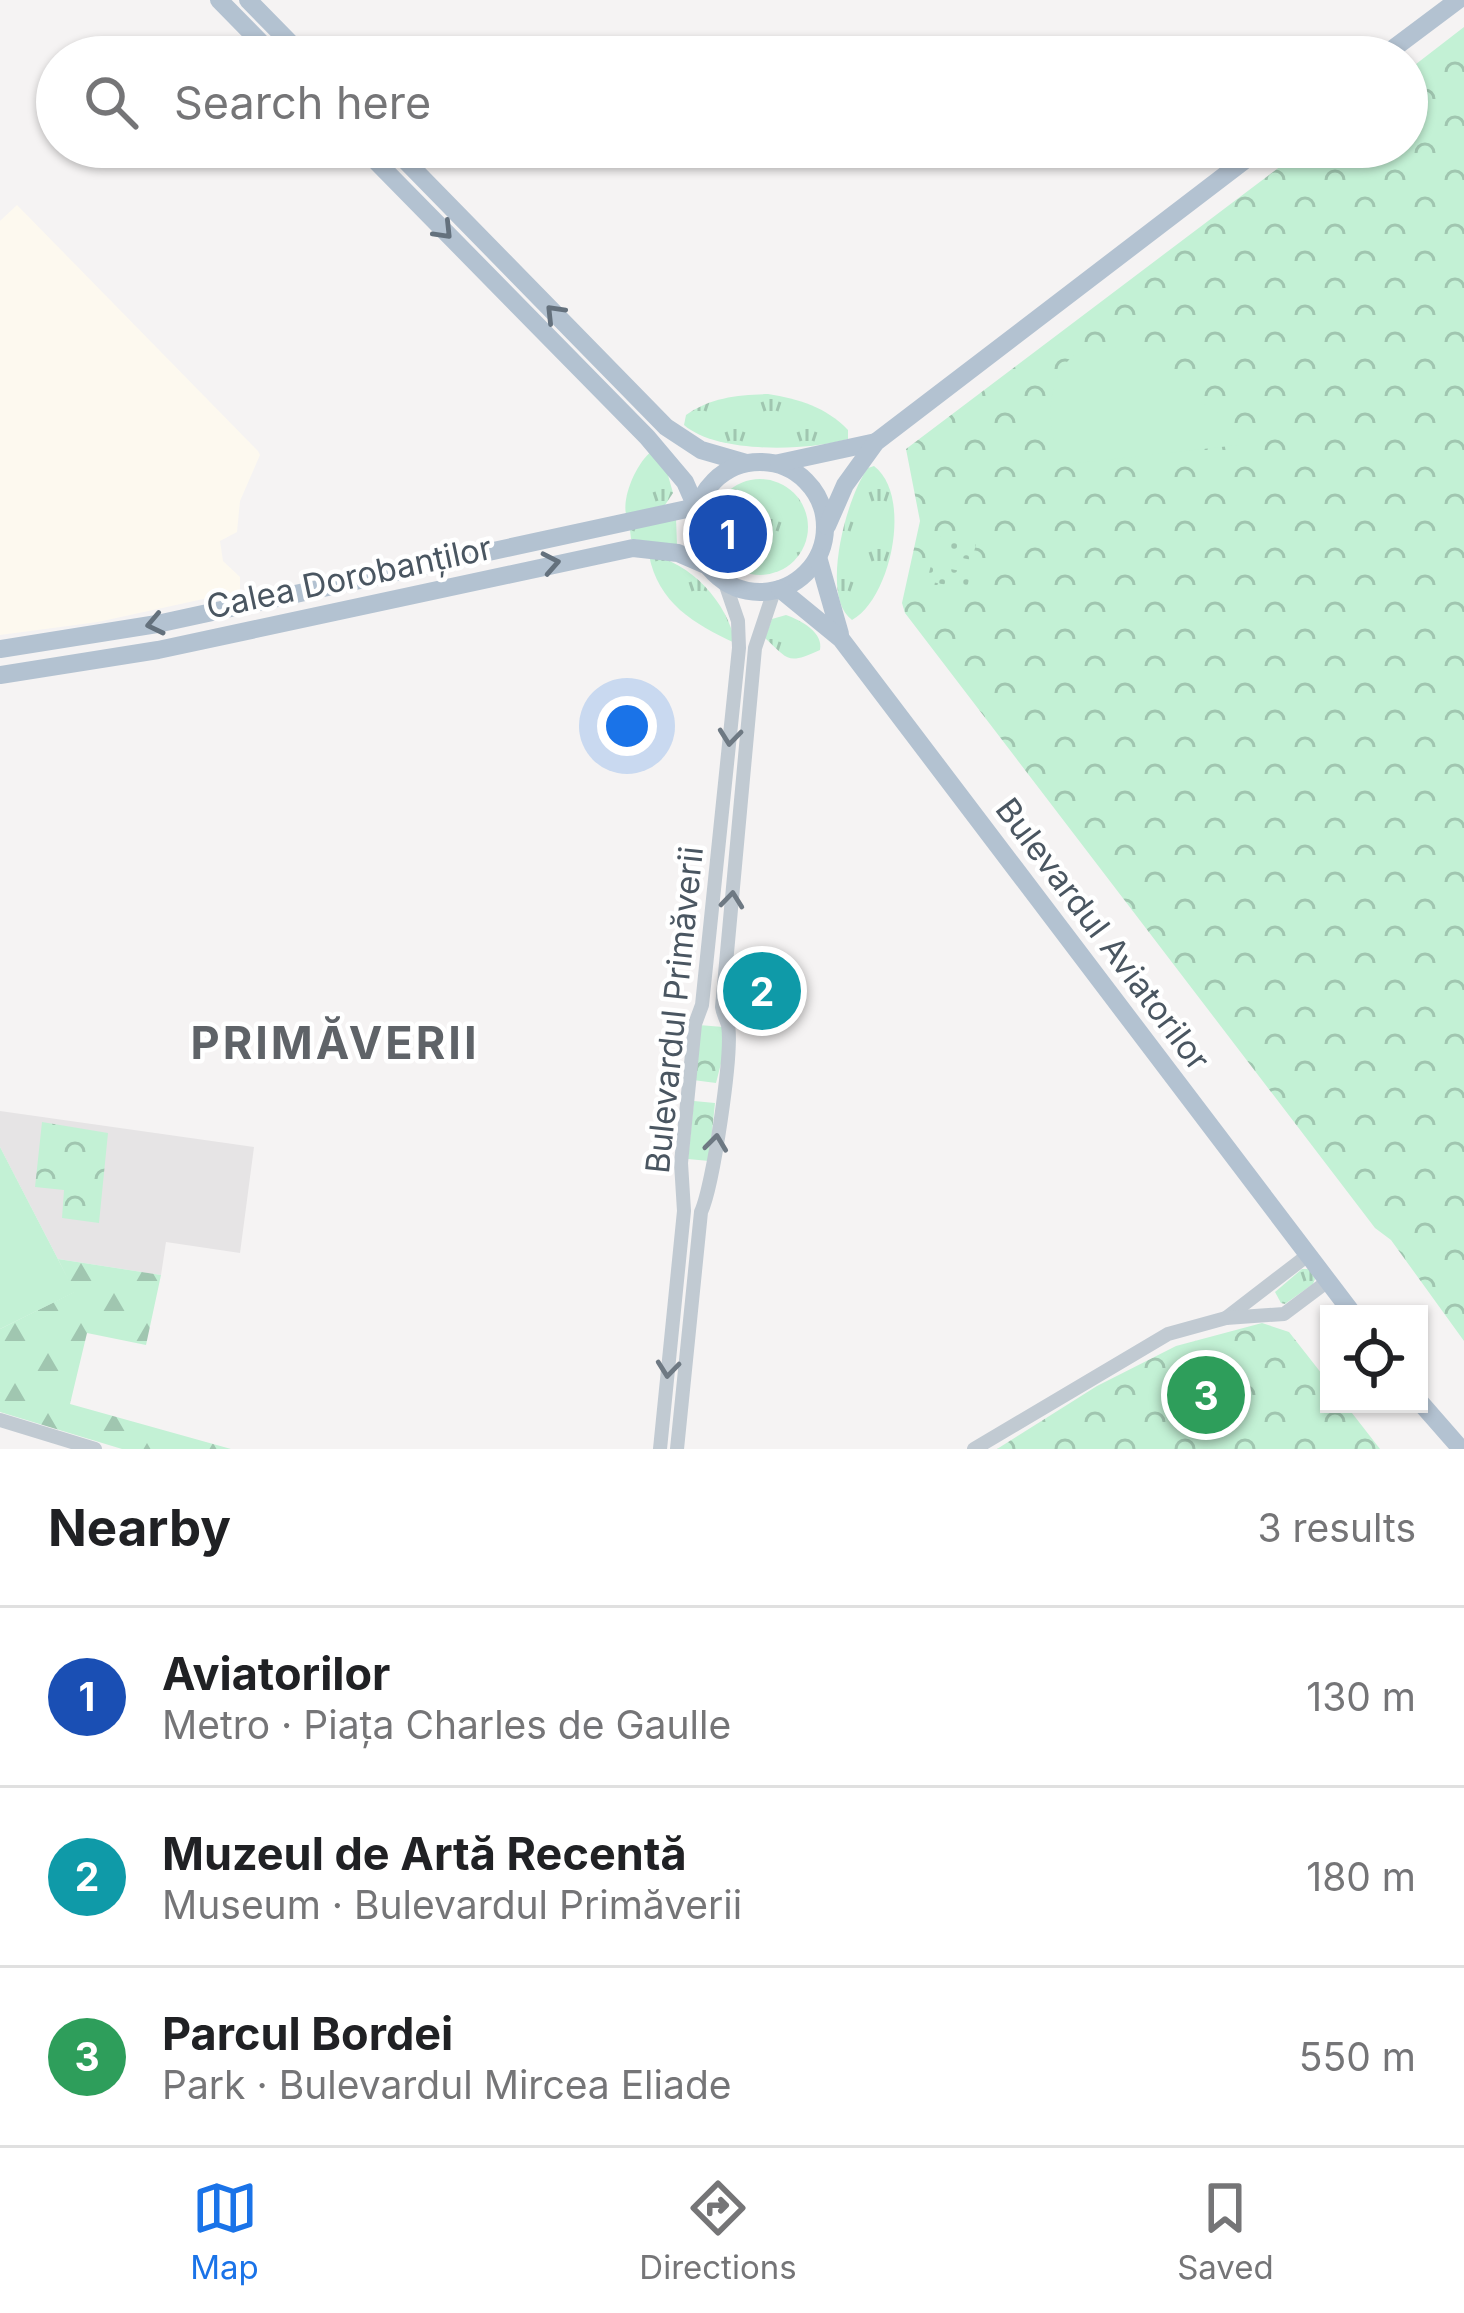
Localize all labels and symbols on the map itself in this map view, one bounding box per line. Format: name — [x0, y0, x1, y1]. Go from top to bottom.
one-way arrow — [429, 217, 451, 239]
one-way arrow — [547, 305, 569, 327]
pin: 1 — [689, 489, 767, 579]
street label: Calea Dorobanților — [203, 527, 495, 627]
one-way arrow — [541, 551, 561, 577]
one-way arrow — [145, 610, 165, 636]
your location — [597, 696, 657, 756]
one-way arrow — [718, 728, 744, 747]
street label: Bulevardul Aviatorilor — [988, 790, 1218, 1078]
street label: Bulevardul Primăverii — [637, 845, 711, 1175]
one-way arrow — [719, 890, 744, 909]
pin: 2 — [723, 946, 801, 1036]
district label: PRIMĂVERII — [190, 1015, 480, 1070]
one-way arrow — [703, 1133, 729, 1153]
pin: 3 — [1167, 1350, 1245, 1440]
one-way arrow — [656, 1359, 682, 1379]

